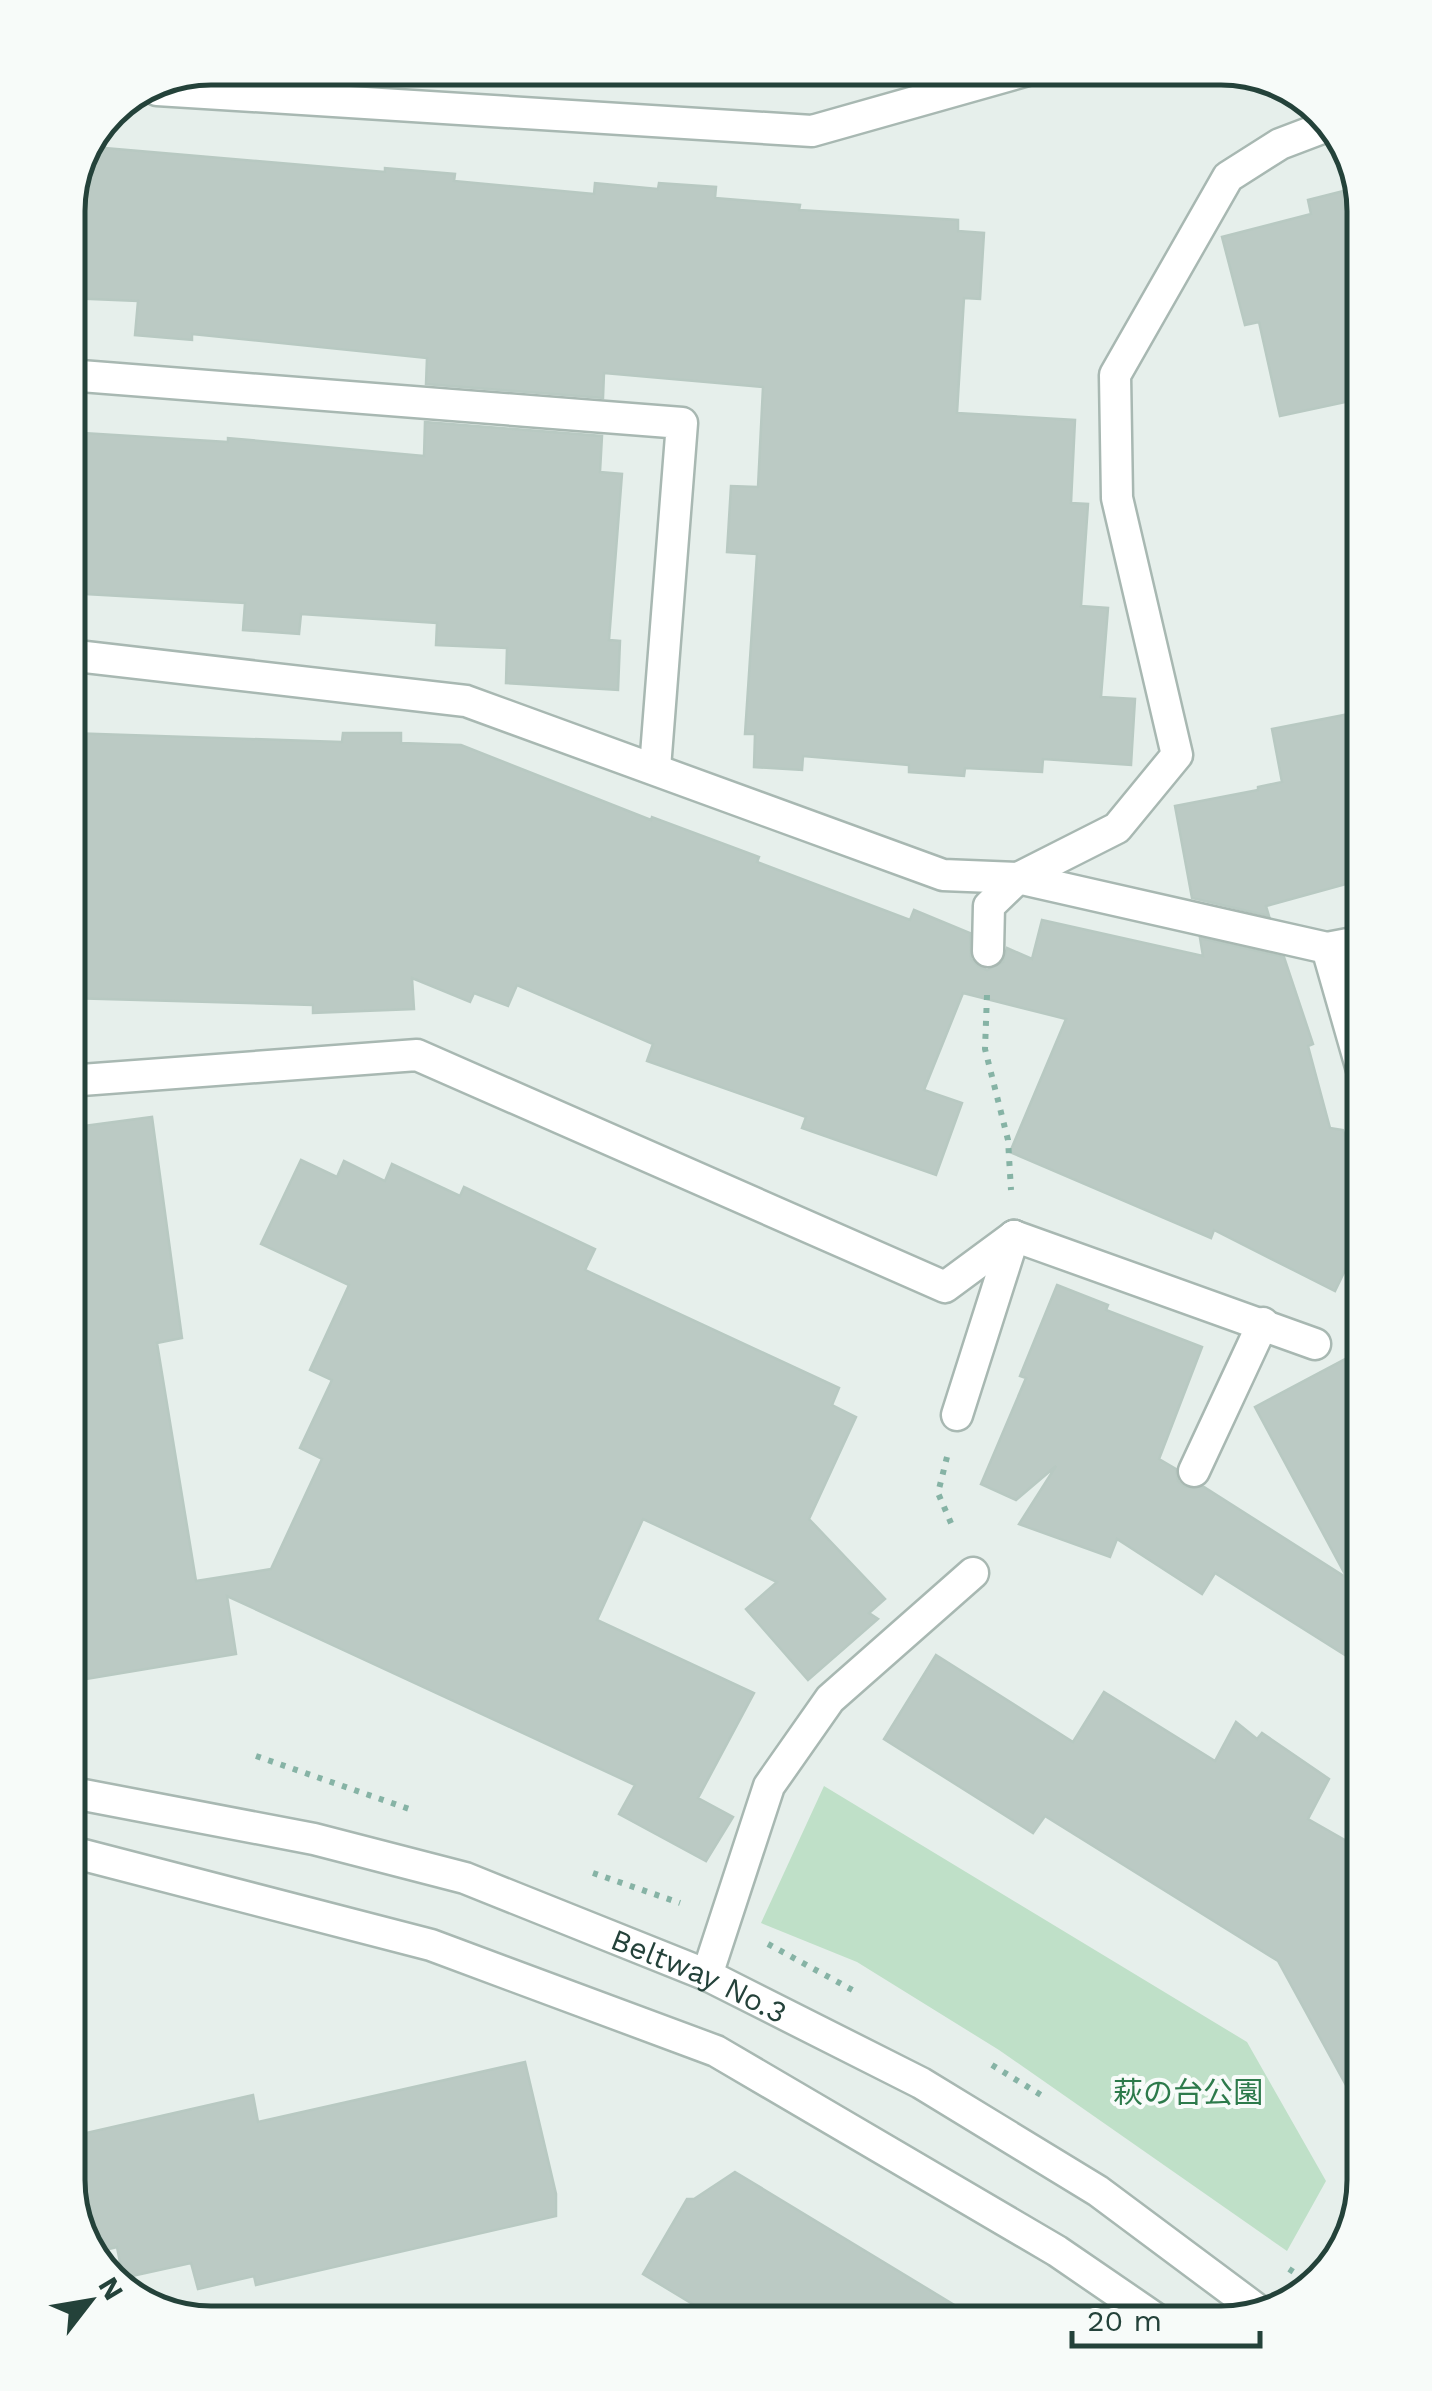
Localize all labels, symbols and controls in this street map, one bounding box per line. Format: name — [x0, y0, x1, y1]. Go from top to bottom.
street label: Beltway No.3 — [606, 1921, 793, 2030]
park label: 萩の台公園 — [1113, 2075, 1263, 2110]
north arrow — [40, 2251, 140, 2351]
text: N — [92, 2271, 130, 2306]
scale bar — [1072, 2286, 1260, 2348]
text: 20 m — [1087, 2303, 1162, 2338]

